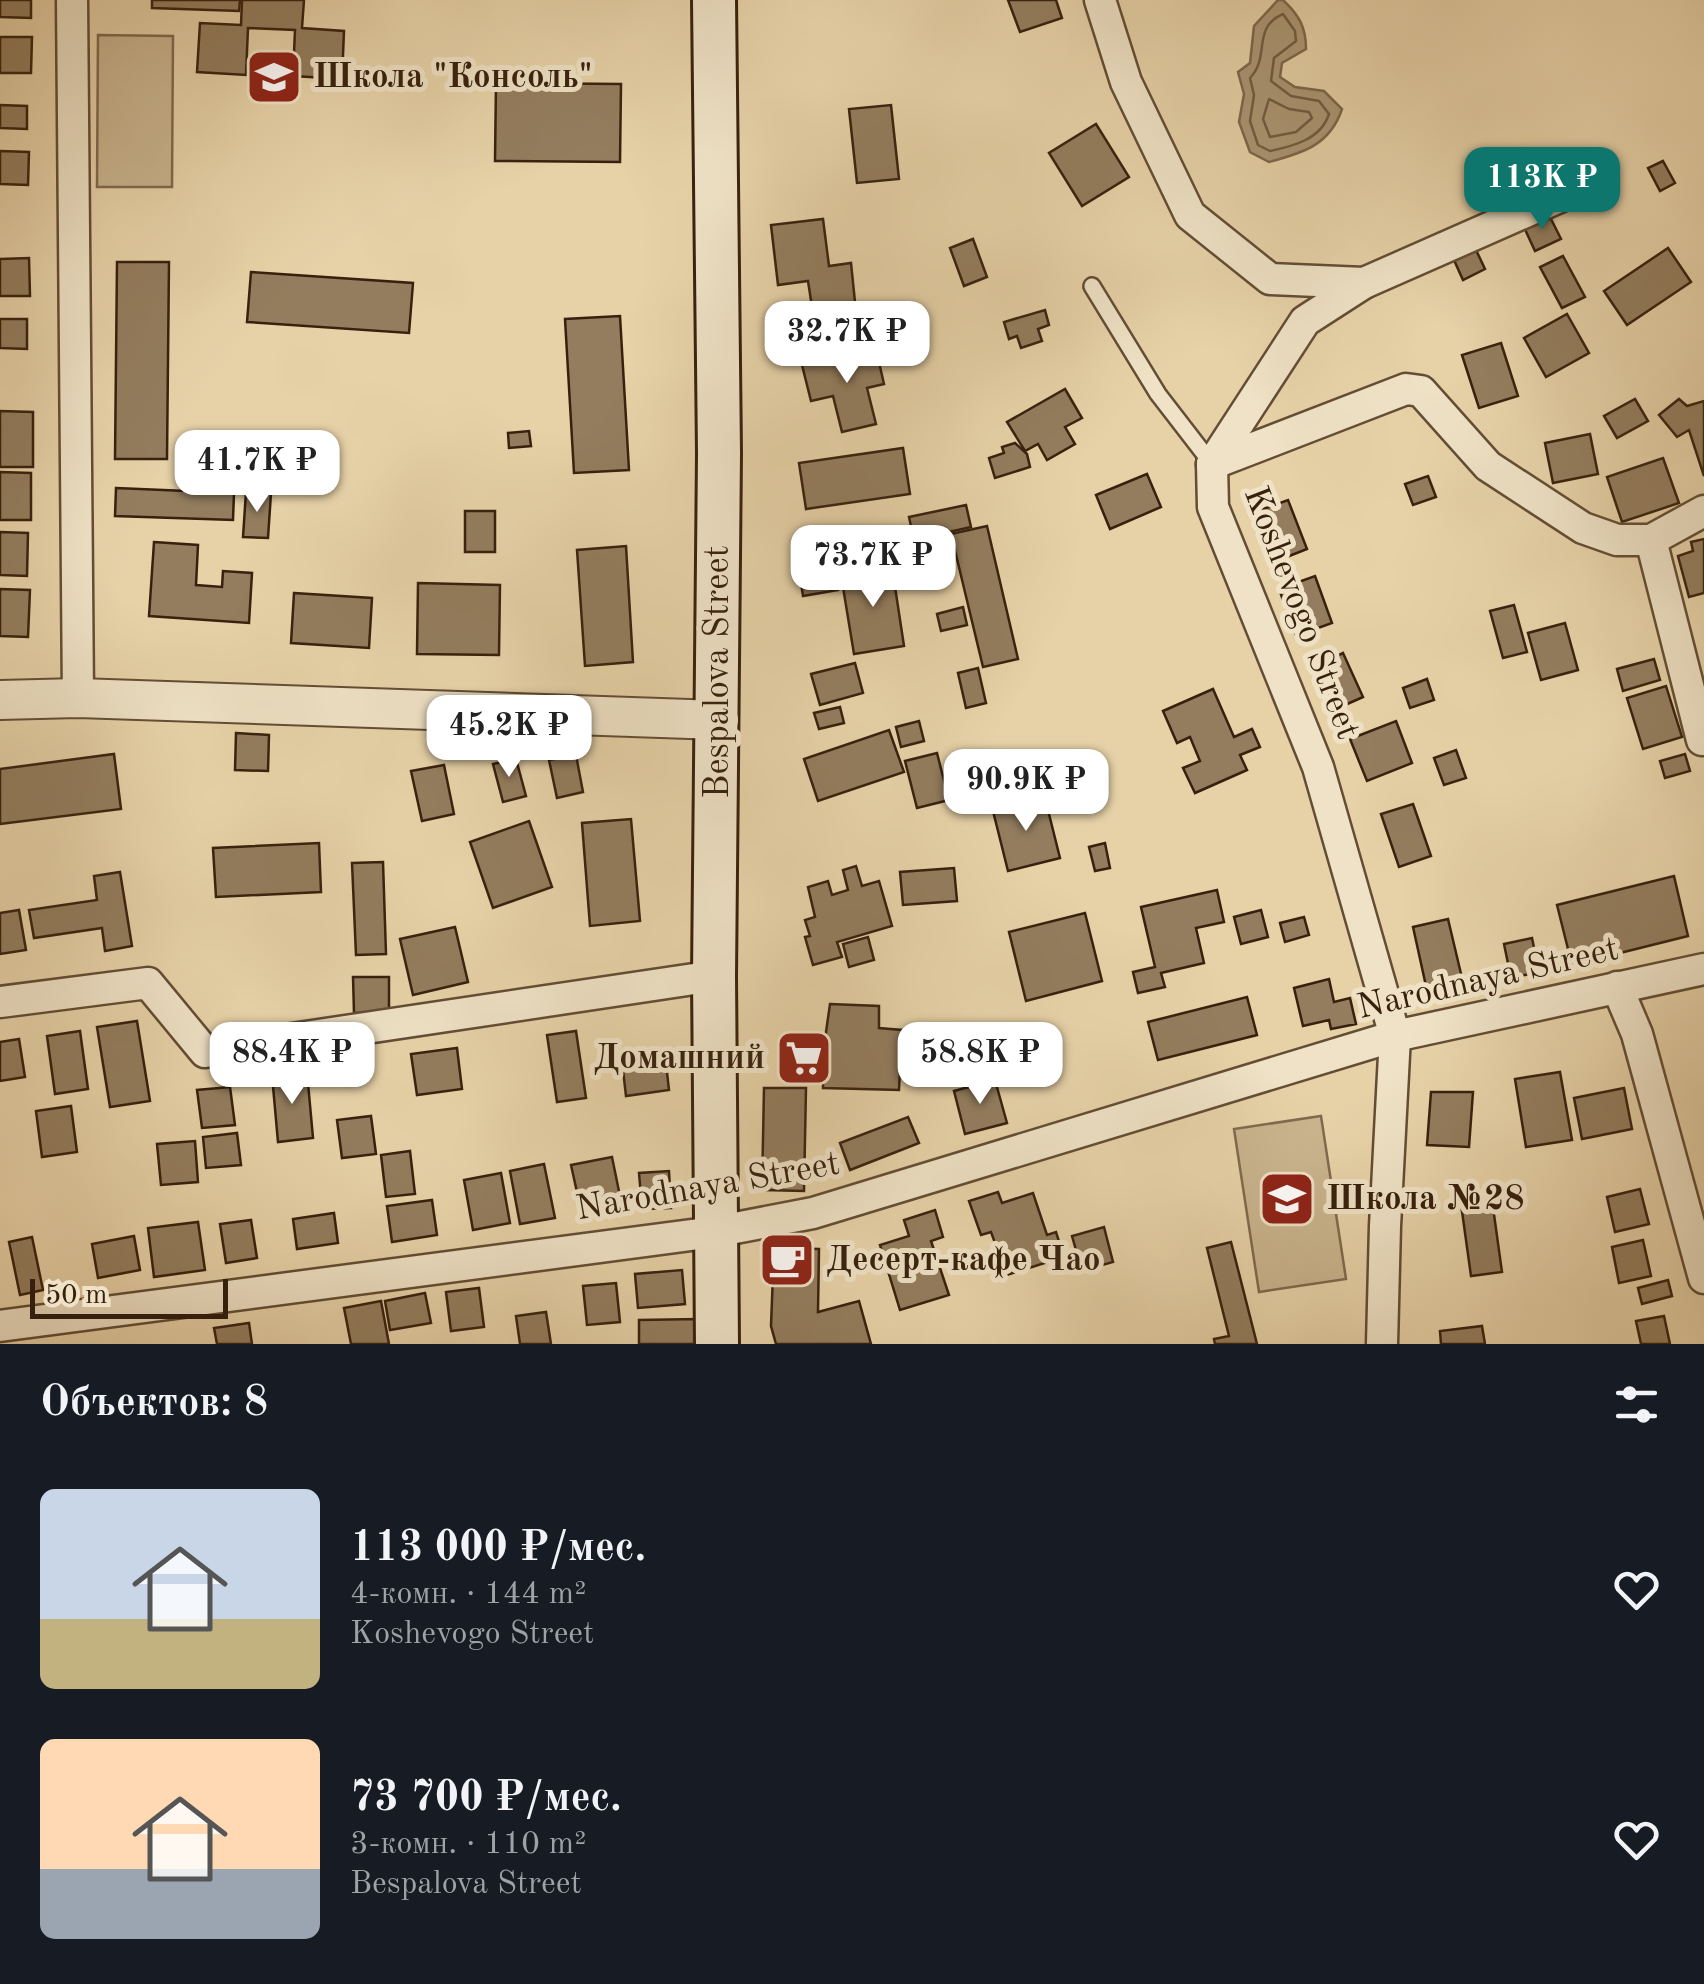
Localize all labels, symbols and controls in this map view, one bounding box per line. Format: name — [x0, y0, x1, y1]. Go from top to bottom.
school or university icon: Школа "Консоль" — [244, 47, 304, 107]
place label: Школа "Консоль" — [313, 60, 593, 95]
pin: 113K ₽ — [1461, 147, 1623, 232]
text: 113K ₽ — [1486, 163, 1598, 195]
pin: 32.7K ₽ — [755, 301, 939, 386]
text: 32.7K ₽ — [787, 317, 907, 349]
pin: 41.7K ₽ — [165, 430, 349, 515]
text: 41.7K ₽ — [197, 446, 317, 478]
street label: Koshevogo Street — [1237, 482, 1365, 744]
pin: 73.7K ₽ — [781, 525, 965, 610]
text: 73.7K ₽ — [813, 541, 933, 573]
street label: Bespalova Street — [701, 545, 736, 799]
pin: 45.2K ₽ — [417, 695, 601, 780]
text: 45.2K ₽ — [449, 711, 569, 743]
pin: 90.9K ₽ — [934, 749, 1118, 834]
text: 90.9K ₽ — [966, 765, 1086, 797]
street label: Narodnaya Street — [1354, 932, 1622, 1026]
pin: 88.4K ₽ — [200, 1022, 384, 1107]
pin: 58.8K ₽ — [888, 1022, 1072, 1107]
supermarket icon: Домашний — [774, 1028, 834, 1088]
text: 88.4K ₽ — [232, 1038, 352, 1070]
text: 58.8K ₽ — [920, 1038, 1040, 1070]
place label: Домашний — [593, 1041, 765, 1076]
street label: Narodnaya Street — [573, 1147, 843, 1227]
school or university icon: Школа №28 — [1257, 1169, 1317, 1229]
place label: Школа №28 — [1326, 1182, 1525, 1217]
cafe icon: Десерт-кафе Чао — [757, 1230, 817, 1290]
place label: Десерт-кафе Чао — [826, 1243, 1101, 1278]
scale bar — [30, 1274, 228, 1318]
text: 50 m — [45, 1282, 108, 1310]
icon: filters — [1609, 1377, 1664, 1432]
text: Объектов: 8 — [40, 1383, 268, 1425]
text: 113 000 ₽/мес. — [350, 1528, 646, 1570]
icon: home — [120, 1529, 240, 1649]
icon: heart — [1609, 1562, 1664, 1617]
text: 4-комн. · 144 m² — [350, 1579, 586, 1611]
text: Koshevogo Street — [350, 1619, 594, 1651]
text: 73 700 ₽/мес. — [350, 1778, 622, 1820]
icon: home — [120, 1779, 240, 1899]
icon: heart — [1609, 1812, 1664, 1867]
text: 3-комн. · 110 m² — [350, 1829, 586, 1861]
text: Bespalova Street — [350, 1869, 582, 1901]

